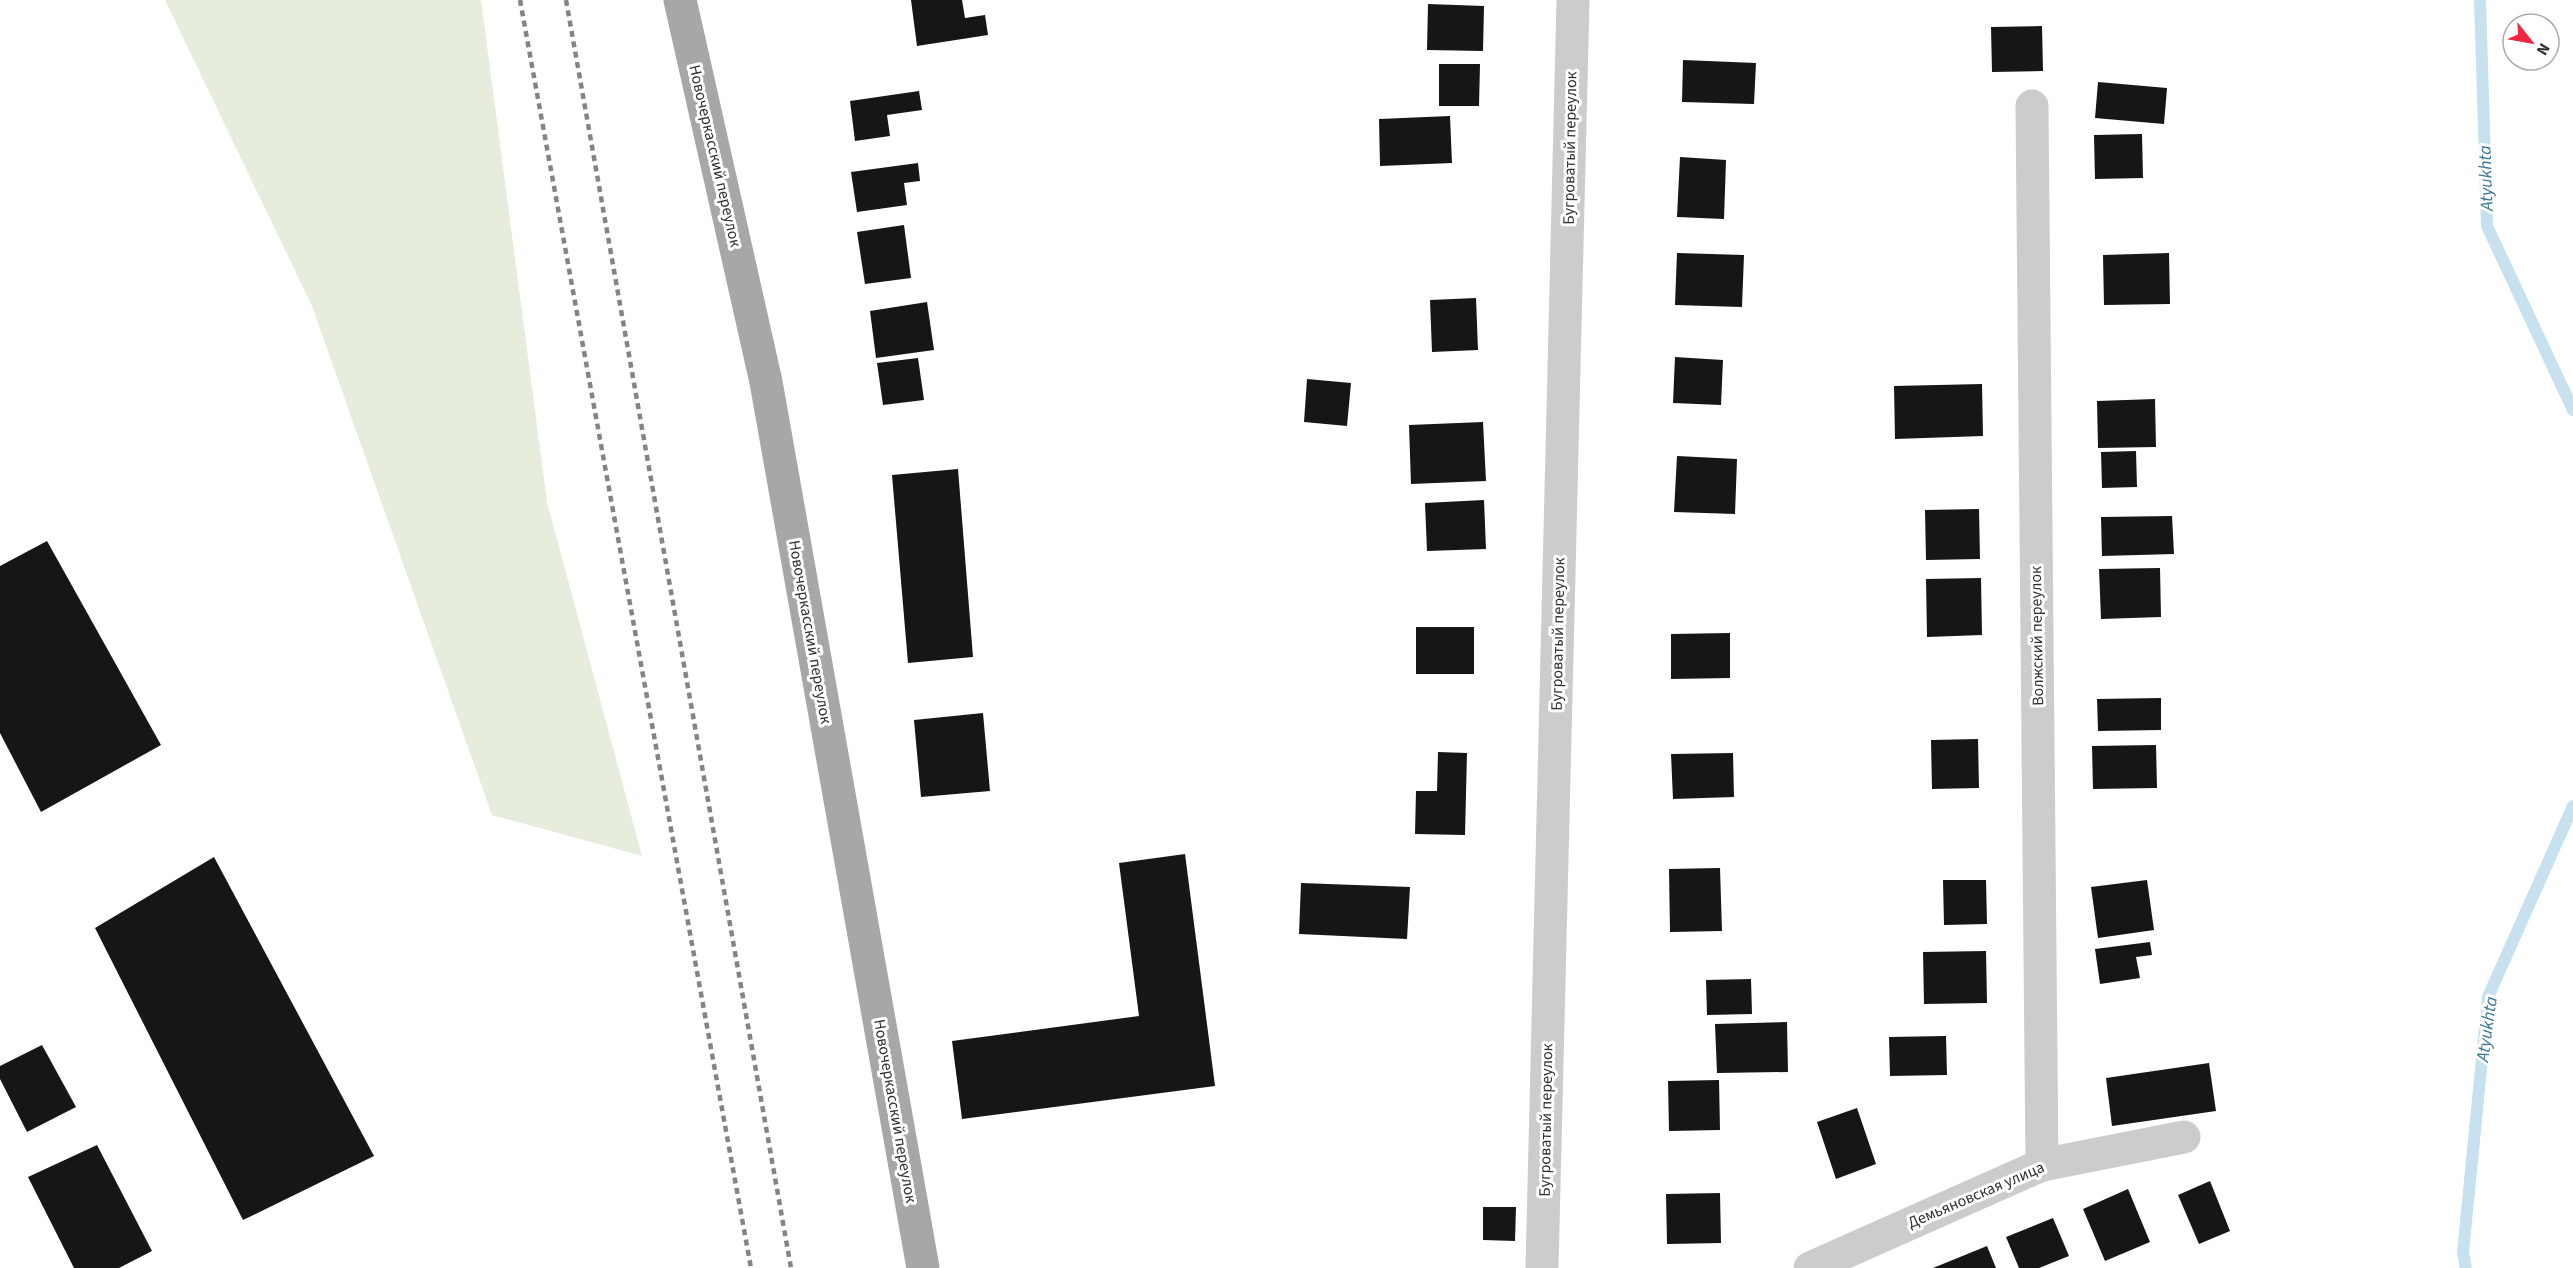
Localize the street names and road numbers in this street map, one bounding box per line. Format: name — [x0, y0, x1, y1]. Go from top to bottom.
street label: Новочеркасский переулок — [683, 63, 747, 249]
street label: Бугроватый переулок — [1558, 71, 1582, 225]
street label: Новочеркасский переулок — [783, 538, 837, 726]
street label: Бугроватый переулок — [1546, 557, 1570, 711]
street label: Волжский переулок — [2025, 566, 2049, 706]
street label: Новочеркасский переулок — [868, 1017, 922, 1205]
street label: Бугроватый переулок — [1534, 1043, 1558, 1197]
street label: Демьяновская улица — [1904, 1156, 2048, 1234]

